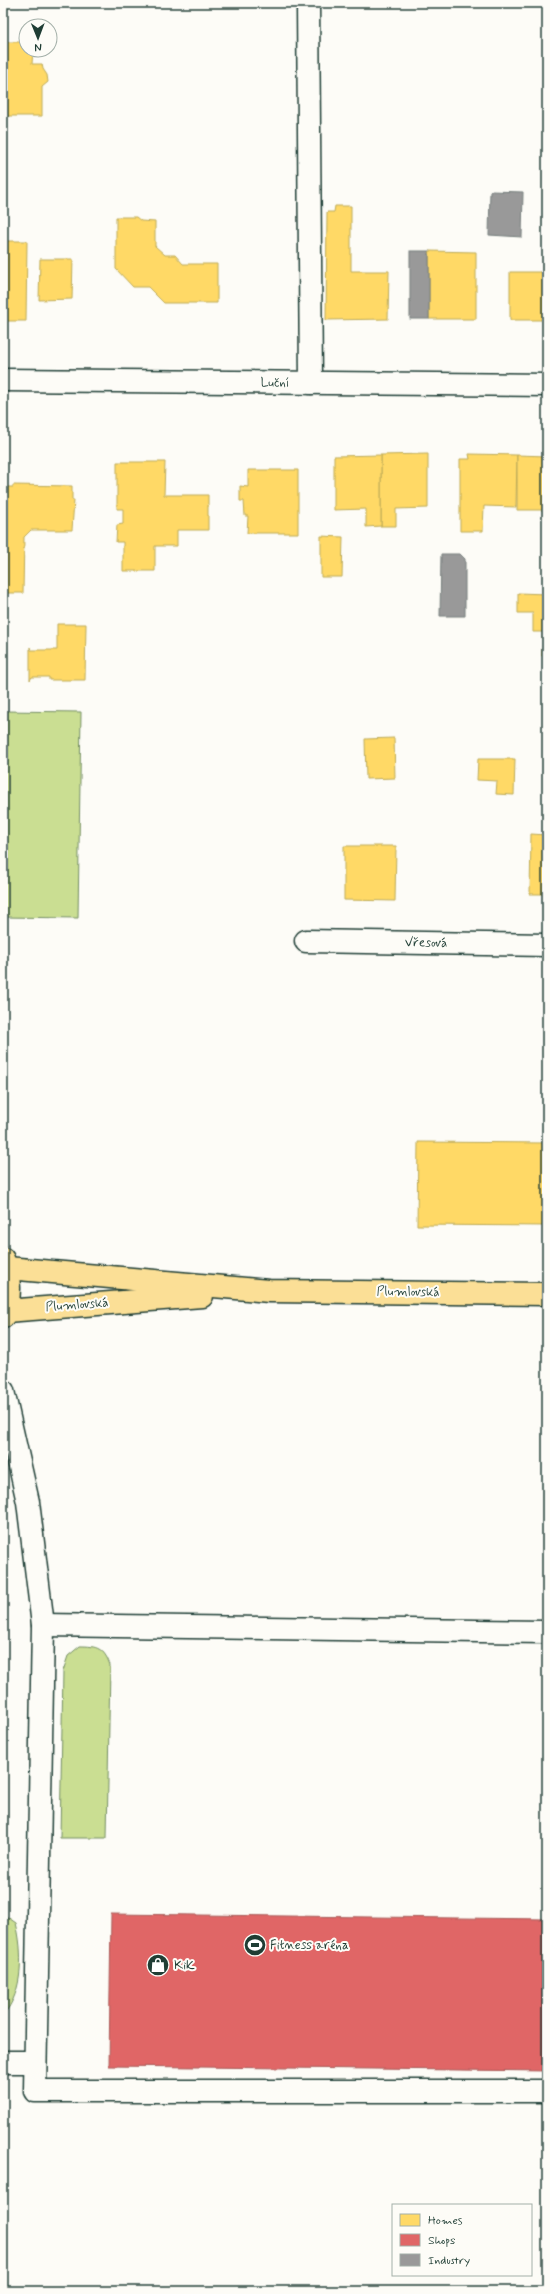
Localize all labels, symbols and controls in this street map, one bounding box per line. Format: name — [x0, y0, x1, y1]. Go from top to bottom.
north arrow — [18, 18, 58, 58]
text: N — [34, 40, 42, 54]
street label: Luční — [260, 374, 290, 392]
street label: Vřesová — [405, 934, 447, 952]
street label: Plumlovská — [376, 1283, 440, 1301]
street label: Plumlovská — [45, 1294, 109, 1316]
sports icon: Fitness aréna — [242, 1932, 268, 1958]
place label: Fitness aréna — [270, 1937, 349, 1954]
shop icon: KiK — [145, 1952, 171, 1978]
place label: KiK — [174, 1957, 195, 1974]
legend — [392, 2204, 532, 2276]
text: Homes — [428, 2213, 463, 2229]
text: Shops — [428, 2233, 455, 2249]
text: Industry — [428, 2253, 470, 2269]

